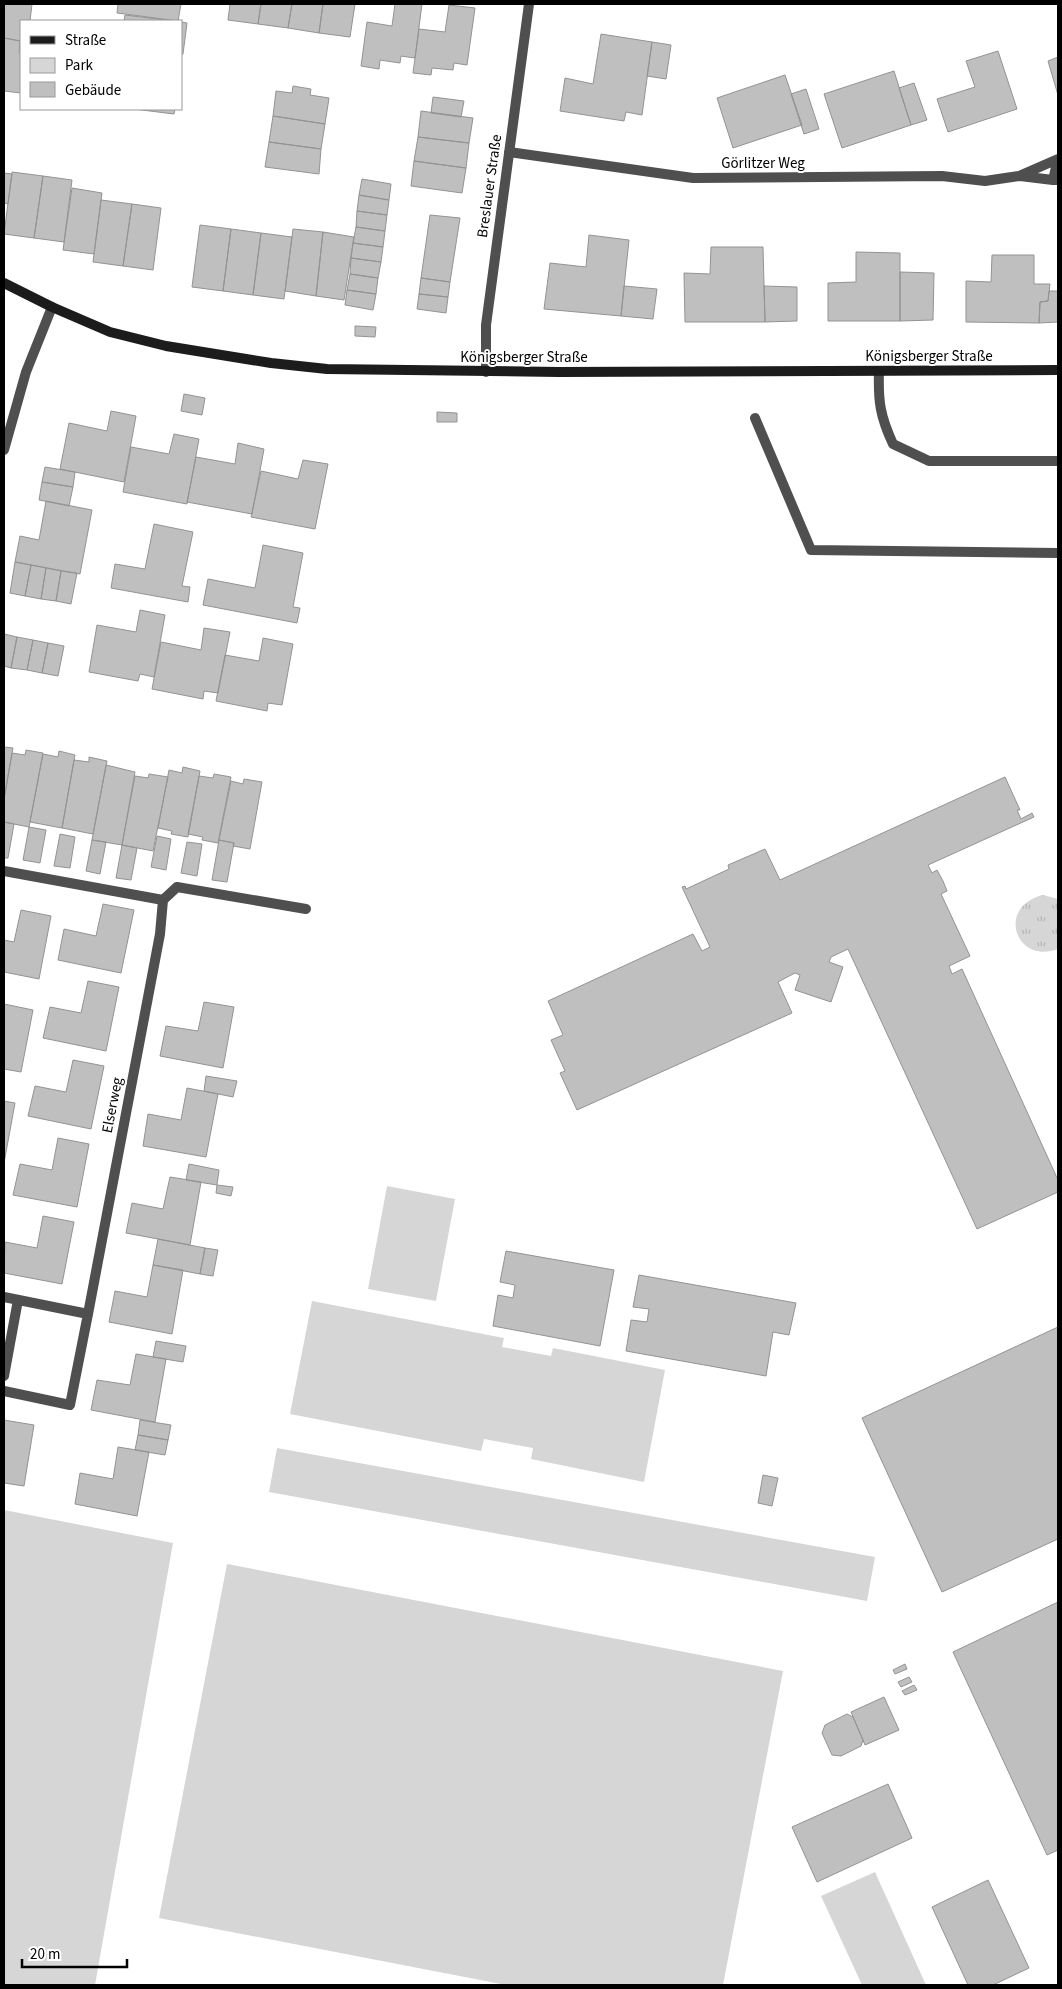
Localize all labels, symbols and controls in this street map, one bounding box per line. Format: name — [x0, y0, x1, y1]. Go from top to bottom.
legend — [20, 20, 182, 110]
text: Straße — [65, 30, 106, 51]
text: Park — [65, 55, 94, 76]
text: Gebäude — [65, 80, 121, 101]
street label: Breslauer Straße — [472, 133, 507, 239]
street label: Görlitzer Weg — [721, 153, 805, 174]
street label: Königsberger Straße — [865, 346, 993, 367]
street label: Königsberger Straße — [460, 347, 588, 368]
street label: Elserweg — [97, 1075, 128, 1135]
scale bar — [22, 1936, 128, 1968]
text: 20 m — [30, 1944, 60, 1965]

